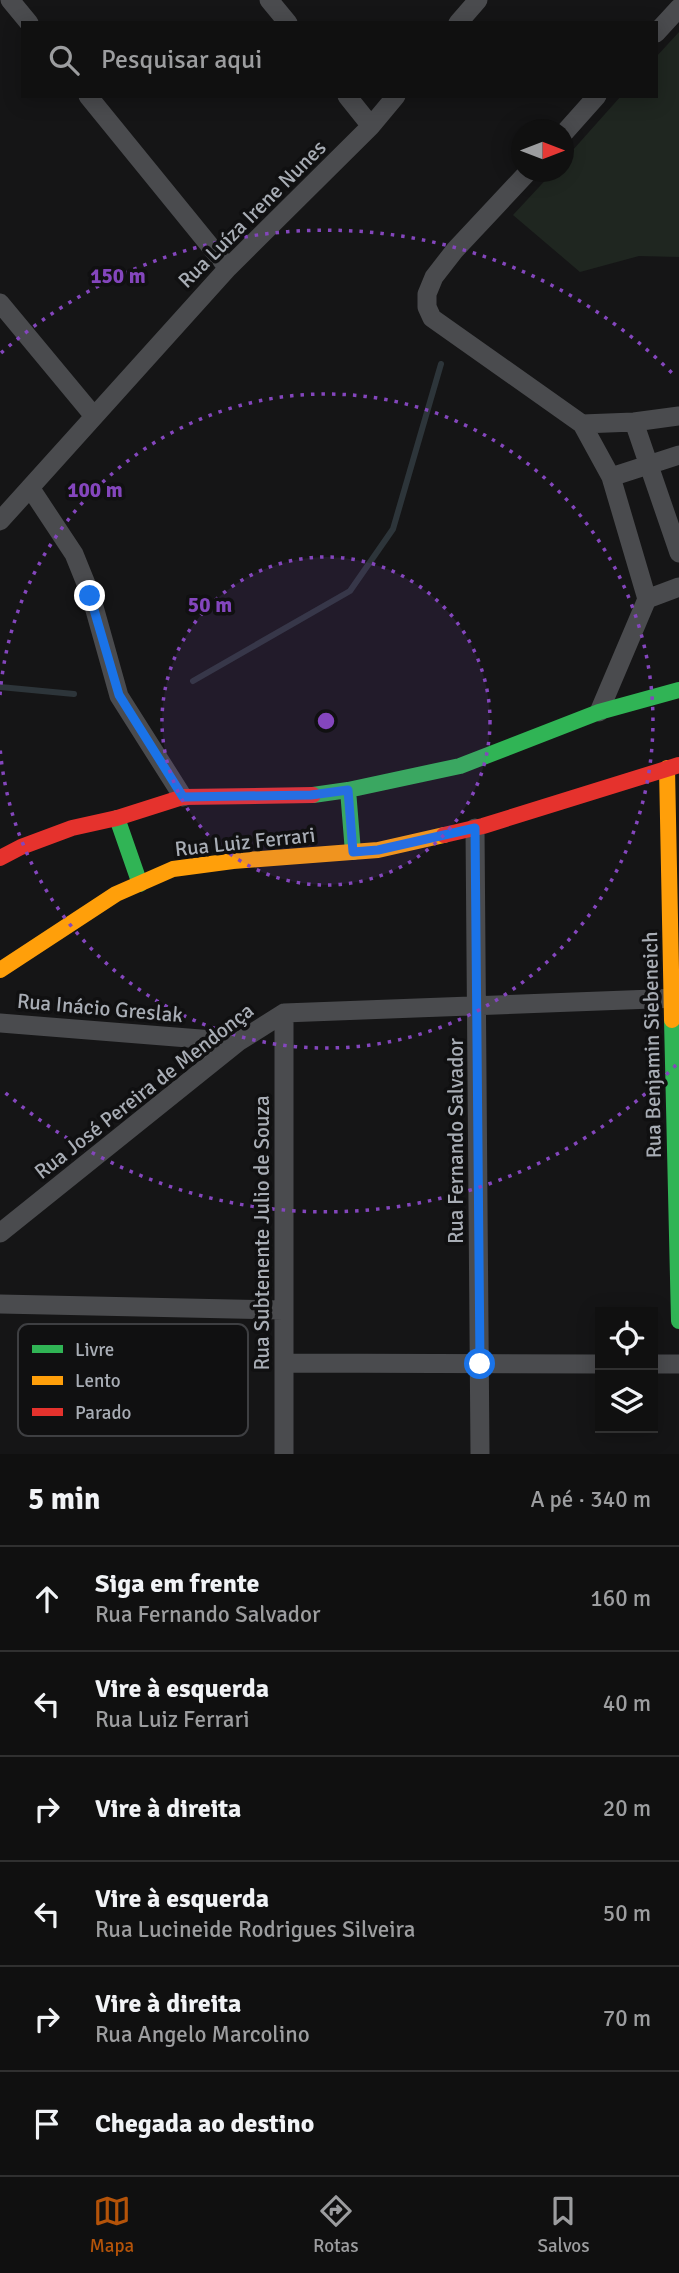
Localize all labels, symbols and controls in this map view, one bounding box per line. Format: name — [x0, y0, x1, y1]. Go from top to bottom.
search box — [21, 21, 658, 98]
icon: search — [45, 41, 83, 79]
text: Pesquisar aqui — [101, 44, 262, 76]
north arrow — [511, 119, 574, 182]
street label: Rua Luíza Irene Nunes — [173, 135, 331, 293]
text: 150 m — [90, 263, 146, 289]
text: 100 m — [67, 477, 123, 503]
route end — [74, 580, 105, 611]
text: 50 m — [188, 592, 232, 618]
centre of rings — [314, 709, 338, 733]
street label: Rua Luiz Ferrari — [173, 822, 317, 862]
street label: Rua Benjamin Siebeneich — [637, 931, 667, 1159]
street label: Rua Inácio Greslak — [16, 988, 184, 1028]
street label: Rua José Pereira de Mendonça — [29, 997, 259, 1185]
street label: Rua Fernando Salvador — [443, 1038, 469, 1244]
street label: Rua Subtenente Julio de Souza — [249, 1095, 275, 1371]
map controls — [595, 1307, 658, 1433]
button: locate — [595, 1307, 658, 1370]
legend — [18, 1324, 248, 1436]
text: Livre — [75, 1338, 114, 1362]
route start — [464, 1348, 495, 1379]
text: Lento — [75, 1369, 121, 1393]
button: layers — [595, 1370, 658, 1433]
text: Parado — [75, 1401, 131, 1425]
text: 5 min — [28, 1481, 100, 1518]
text: A pé · 340 m — [530, 1485, 651, 1514]
text: Siga em frente — [95, 1568, 259, 1600]
icon: ahead — [28, 1580, 66, 1618]
text: 160 m — [590, 1584, 651, 1613]
text: Rua Fernando Salvador — [95, 1600, 320, 1629]
text: Vire à esquerda — [95, 1673, 269, 1705]
icon: left — [28, 1685, 66, 1723]
text: 40 m — [603, 1689, 651, 1718]
text: Rua Luiz Ferrari — [95, 1705, 249, 1734]
icon: right — [28, 1790, 66, 1828]
text: Vire à direita — [95, 1793, 241, 1825]
text: 20 m — [603, 1794, 651, 1823]
text: Vire à esquerda — [95, 1883, 269, 1915]
icon: left — [28, 1895, 66, 1933]
text: 50 m — [603, 1899, 651, 1928]
text: Rua Lucineide Rodrigues Silveira — [95, 1915, 415, 1944]
text: Vire à direita — [95, 1988, 241, 2020]
icon: right — [28, 2000, 66, 2038]
text: 70 m — [603, 2004, 651, 2033]
text: Rua Angelo Marcolino — [95, 2020, 310, 2049]
icon: arrive — [28, 2105, 66, 2143]
text: Chegada ao destino — [95, 2108, 314, 2140]
tab: Mapa — [89, 2192, 134, 2258]
tab: Rotas — [313, 2192, 358, 2258]
tab: Salvos — [537, 2192, 590, 2258]

